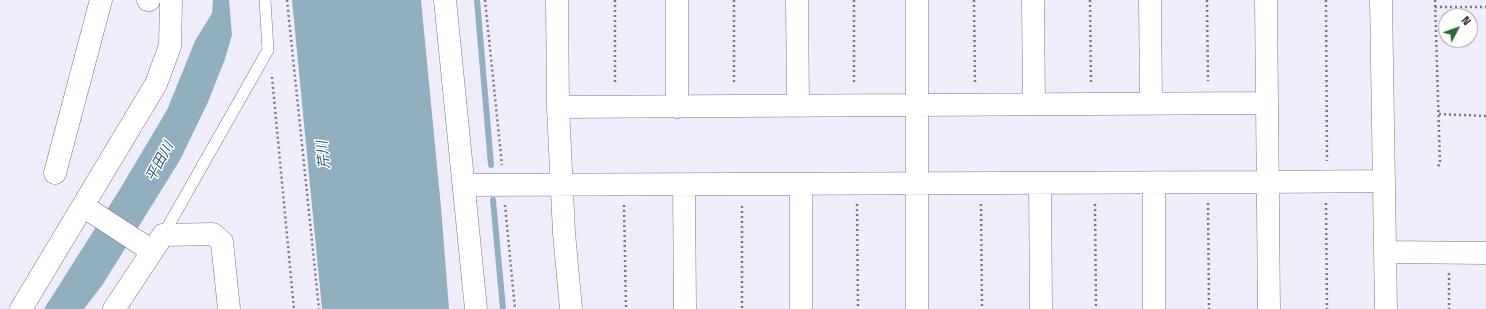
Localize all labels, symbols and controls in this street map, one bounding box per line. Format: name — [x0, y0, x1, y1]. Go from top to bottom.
north arrow — [1438, 8, 1478, 48]
text: N — [1459, 13, 1474, 28]
water label: 平田川 — [143, 140, 177, 184]
water label: 芹川 — [314, 140, 334, 170]

